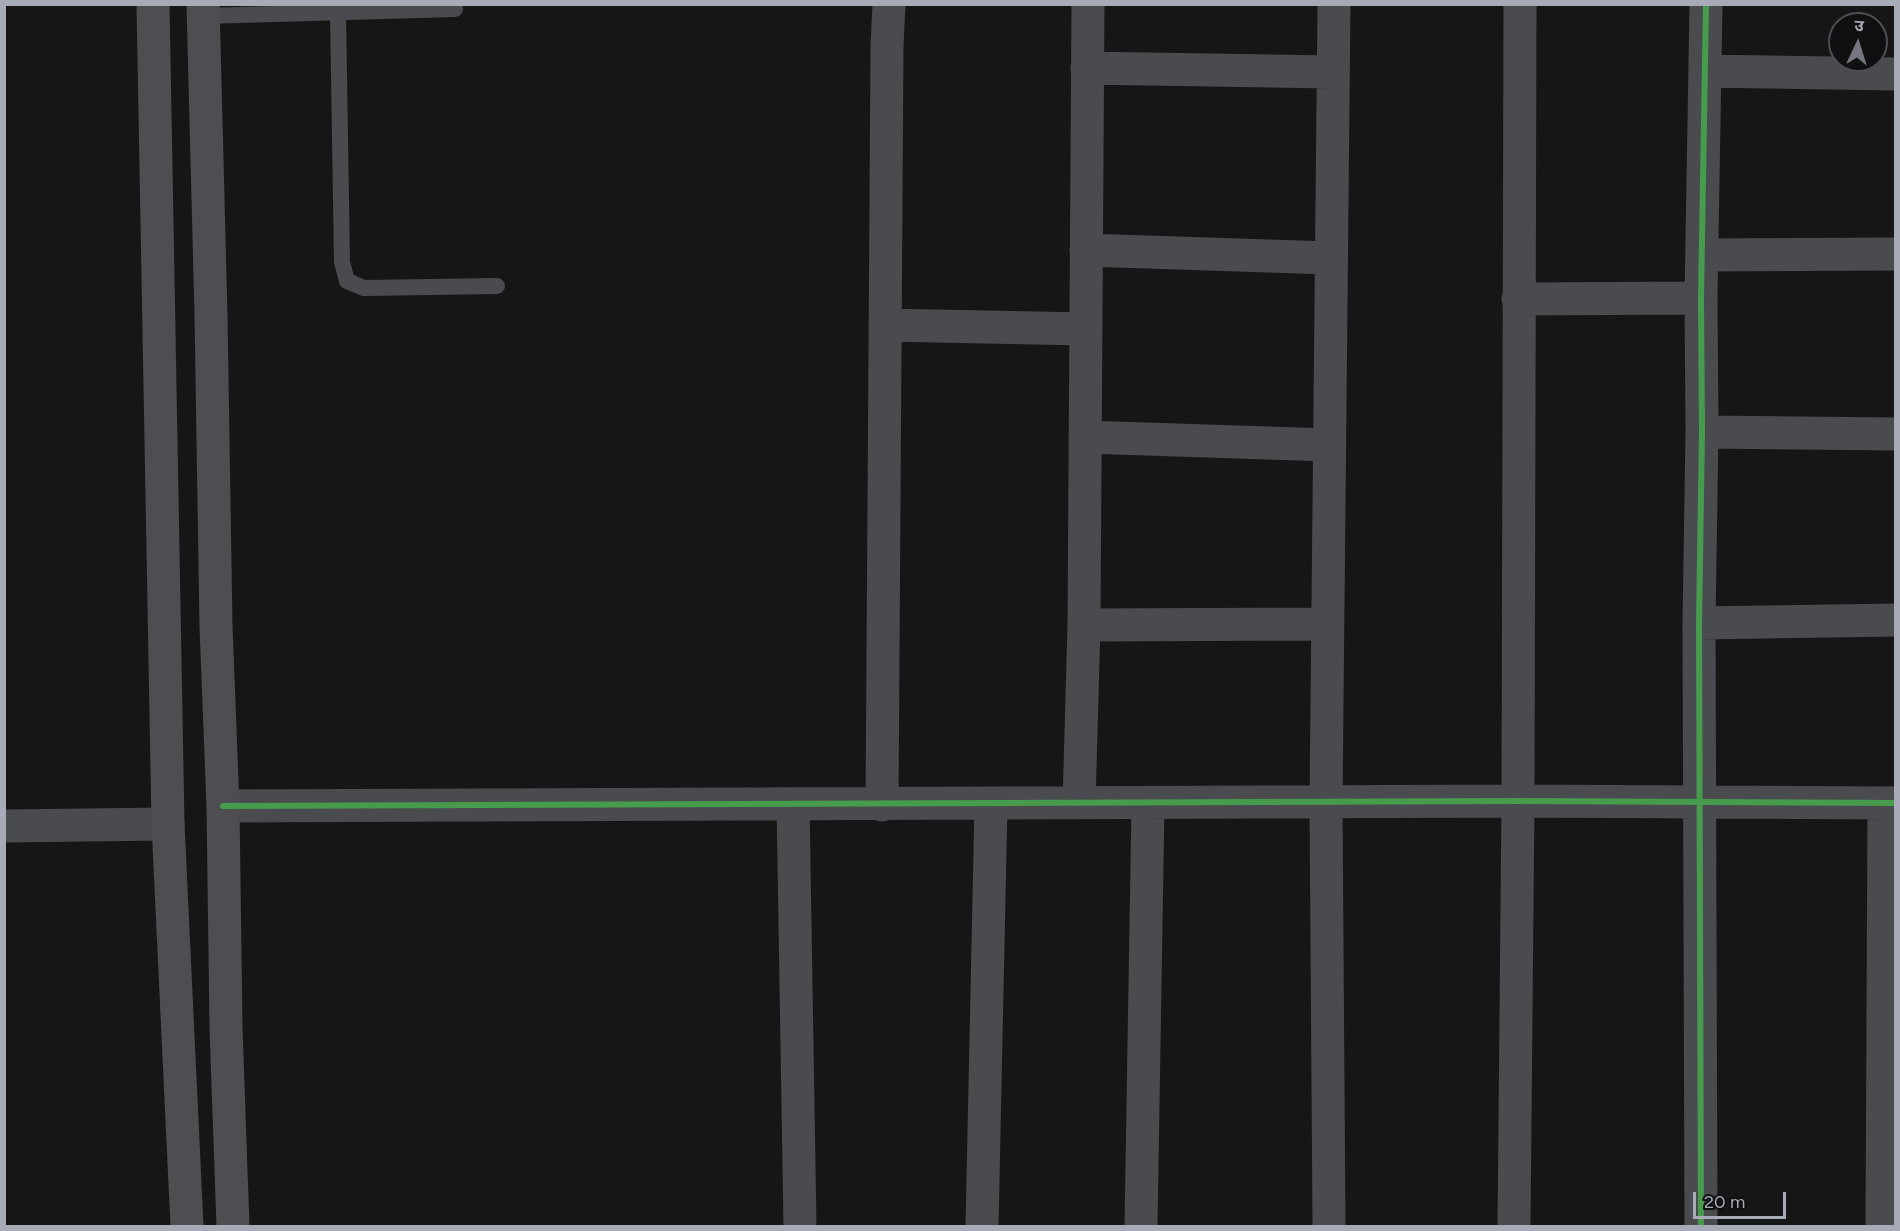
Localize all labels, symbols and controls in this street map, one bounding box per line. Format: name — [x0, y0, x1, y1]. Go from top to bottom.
north arrow — [1828, 12, 1888, 72]
text: उ — [1854, 16, 1864, 35]
scale bar — [1696, 1180, 1789, 1218]
text: 20 m — [1704, 1191, 1745, 1213]

